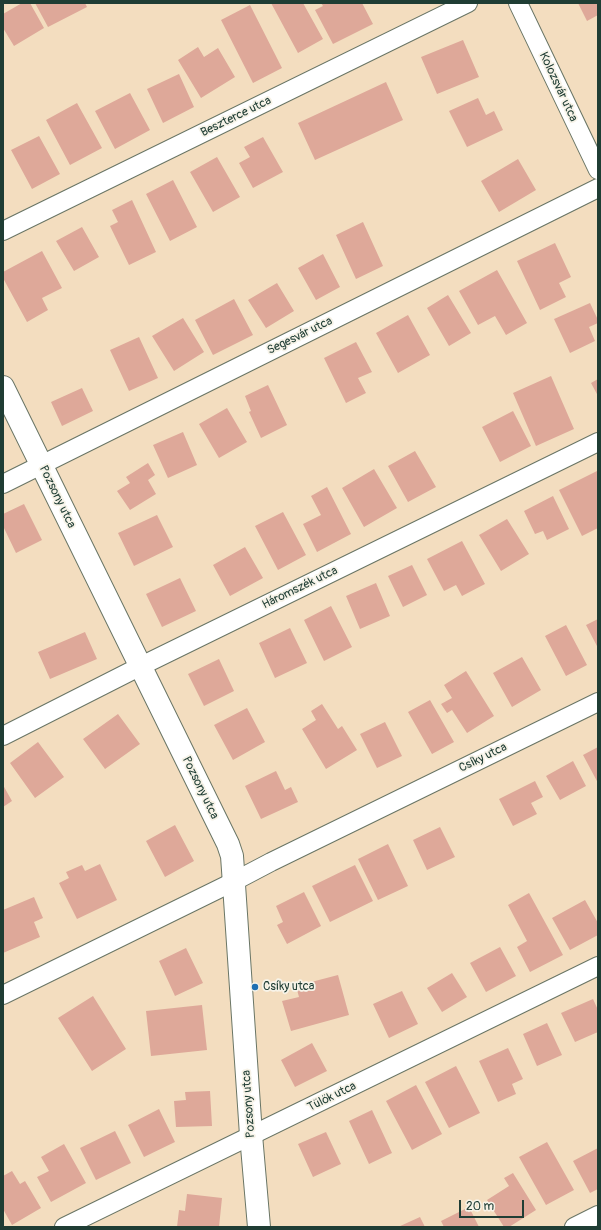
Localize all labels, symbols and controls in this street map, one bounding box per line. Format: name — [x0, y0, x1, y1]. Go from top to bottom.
street label: Kolozsvár utca — [536, 50, 580, 124]
street label: Beszterce utca — [198, 94, 274, 140]
street label: Segesvár utca — [265, 314, 335, 358]
street label: Pozsony utca — [36, 463, 78, 531]
street label: Háromszék utca — [260, 564, 340, 612]
street label: Csíky utca — [457, 740, 509, 776]
street label: Pozsony utca — [179, 754, 221, 822]
place label: Csíky utca — [263, 980, 314, 994]
marker: Csíky utca — [250, 982, 260, 992]
street label: Pozsony utca — [239, 1070, 259, 1138]
street label: Tülök utca — [305, 1079, 359, 1115]
scale bar — [461, 1192, 526, 1218]
text: 20 m — [466, 1199, 494, 1214]

